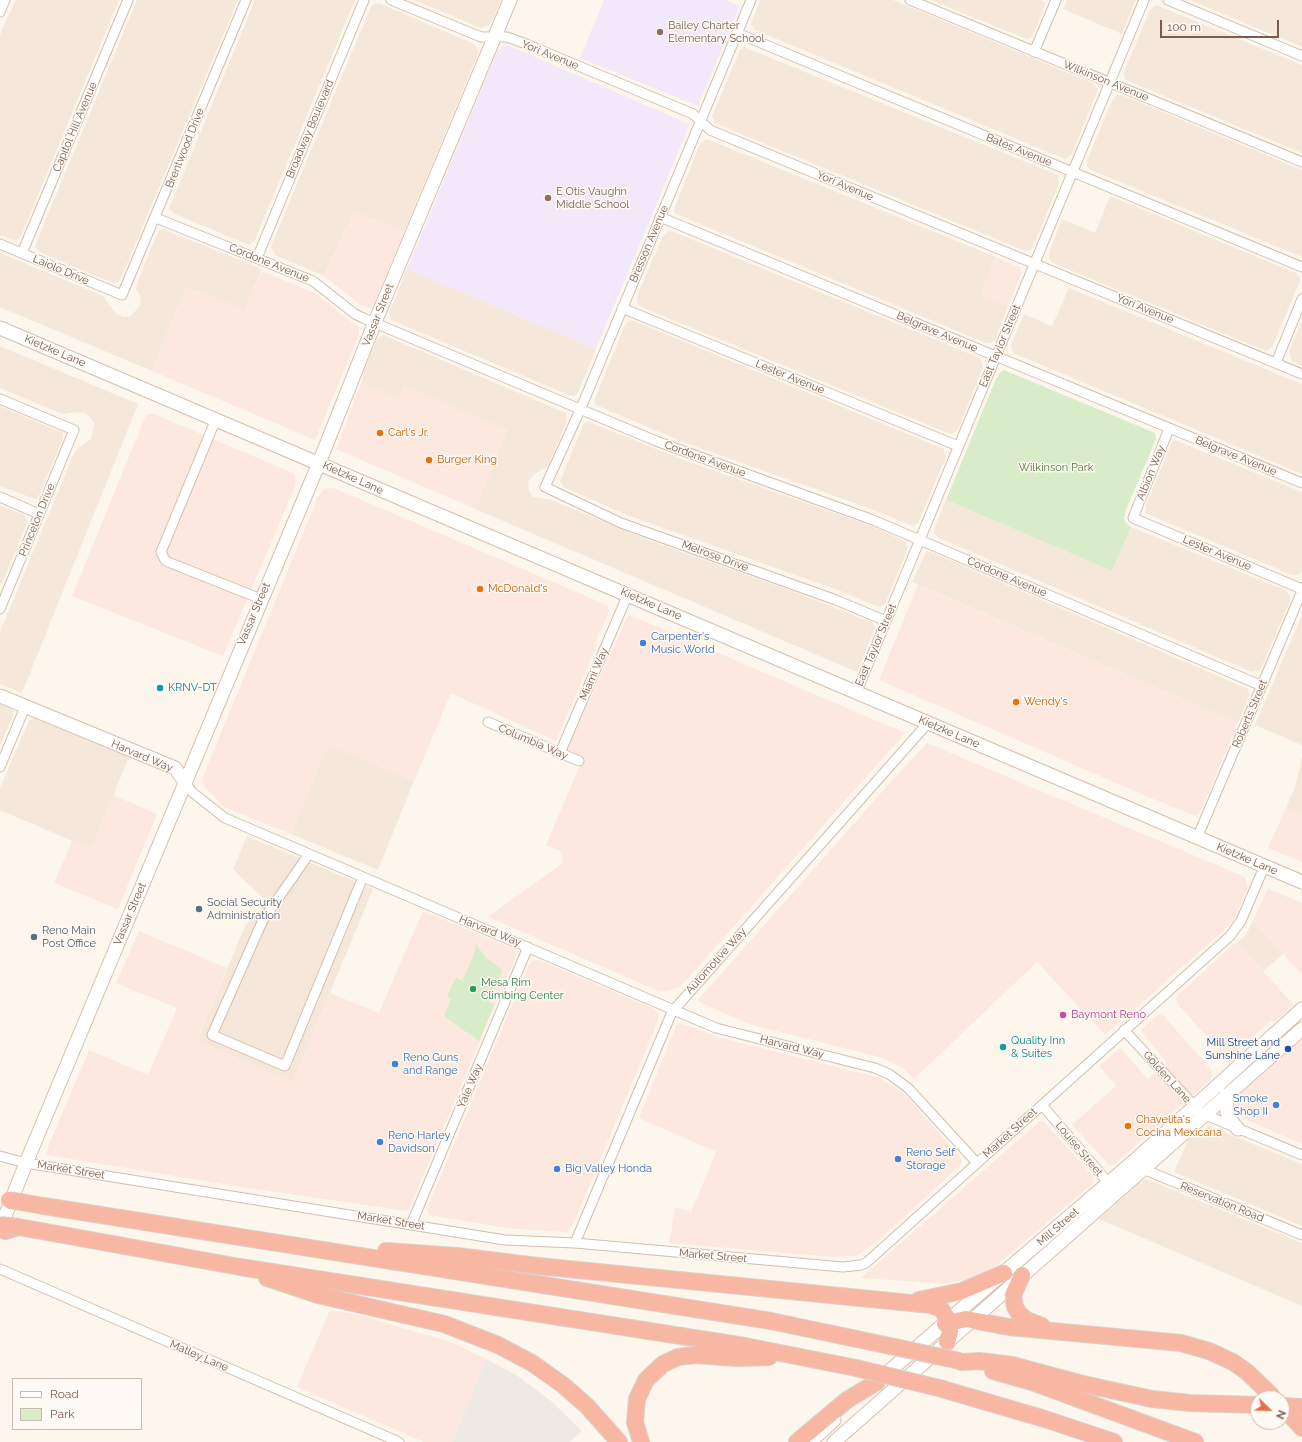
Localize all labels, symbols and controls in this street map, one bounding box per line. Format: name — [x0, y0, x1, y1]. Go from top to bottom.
scale bar — [1162, 12, 1281, 38]
place label: Bailey Charter Elementary School — [668, 19, 765, 45]
text: 100 m — [1167, 20, 1201, 34]
marker: Bailey Charter Elementary School — [655, 27, 665, 37]
street label: Yori Avenue — [520, 38, 580, 72]
street label: Wilkinson Avenue — [1061, 58, 1151, 104]
street label: Broadway Boulevard — [283, 78, 337, 180]
street label: Capitol Hill Avenue — [50, 80, 100, 174]
street label: Brentwood Drive — [163, 106, 207, 190]
street label: Bates Avenue — [984, 131, 1054, 169]
street label: Yori Avenue — [815, 168, 875, 204]
place label: E Otis Vaughn Middle School — [556, 185, 629, 211]
marker: E Otis Vaughn Middle School — [543, 193, 553, 203]
street label: Bresson Avenue — [627, 203, 671, 285]
street label: Cordone Avenue — [227, 241, 311, 285]
street label: Laiolo Drive — [31, 252, 91, 288]
street label: Vassar Street — [359, 282, 397, 348]
street label: Yori Avenue — [1115, 292, 1175, 326]
street label: East Taylor Street — [977, 303, 1023, 389]
street label: Belgrave Avenue — [894, 309, 980, 355]
street label: Kietzke Lane — [22, 332, 88, 370]
street label: Lester Avenue — [754, 357, 826, 397]
place label: Carl's Jr. — [388, 426, 429, 440]
marker: Carl's Jr. — [375, 428, 385, 438]
street label: Belgrave Avenue — [1193, 434, 1279, 478]
street label: Cordone Avenue — [663, 438, 747, 480]
street label: Albion Way — [1134, 444, 1168, 502]
place label: Burger King — [437, 453, 497, 467]
marker: Burger King — [424, 455, 434, 465]
street label: Kietzke Lane — [321, 459, 385, 497]
park label: Wilkinson Park — [1018, 461, 1094, 475]
street label: Princeton Drive — [16, 482, 58, 558]
street label: Lester Avenue — [1181, 533, 1253, 573]
street label: Melrose Drive — [680, 538, 750, 574]
street label: Cordone Avenue — [965, 554, 1049, 600]
street label: Vassar Street — [235, 581, 273, 647]
place label: McDonald's — [488, 582, 548, 596]
marker: McDonald's — [475, 584, 485, 594]
street label: Kietzke Lane — [618, 585, 684, 623]
street label: East Taylor Street — [853, 602, 899, 688]
place label: Carpenter's Music World — [651, 630, 715, 656]
marker: Carpenter's Music World — [638, 638, 648, 648]
street label: Miami Way — [577, 646, 611, 702]
street label: Roberts Street — [1230, 678, 1270, 750]
place label: KRNV-DT — [168, 681, 217, 695]
marker: KRNV-DT — [155, 683, 165, 693]
place label: Wendy's — [1024, 695, 1068, 709]
marker: Wendy's — [1011, 697, 1021, 707]
street label: Kietzke Lane — [916, 713, 982, 751]
street label: Columbia Way — [496, 721, 570, 763]
street label: Harvard Way — [109, 737, 175, 775]
street label: Kietzke Lane — [1214, 840, 1280, 878]
street label: Vassar Street — [111, 881, 149, 947]
place label: Social Security Administration — [207, 896, 282, 922]
marker: Social Security Administration — [194, 904, 204, 914]
street label: Harvard Way — [457, 913, 523, 949]
place label: Reno Main Post Office — [42, 924, 96, 950]
street label: Automotive Way — [683, 925, 749, 997]
marker: Reno Main Post Office — [29, 932, 39, 942]
place label: Mesa Rim Climbing Center — [481, 976, 564, 1002]
marker: Mesa Rim Climbing Center — [468, 984, 478, 994]
place label: Baymont Reno — [1071, 1008, 1146, 1022]
marker: Baymont Reno — [1058, 1010, 1068, 1020]
street label: Harvard Way — [759, 1033, 825, 1061]
place label: Quality Inn & Suites — [1011, 1034, 1065, 1060]
place label: Mill Street and Sunshine Lane — [1205, 1036, 1280, 1062]
marker: Quality Inn & Suites — [998, 1042, 1008, 1052]
marker: Mill Street and Sunshine Lane — [1283, 1044, 1293, 1054]
street label: Golden Lane — [1140, 1048, 1194, 1106]
place label: Reno Guns and Range — [403, 1051, 458, 1077]
marker: Reno Guns and Range — [390, 1059, 400, 1069]
street label: Yale Way — [455, 1062, 485, 1110]
place label: Smoke Shop II — [1233, 1092, 1268, 1118]
marker: Smoke Shop II — [1271, 1100, 1281, 1110]
street label: Market Street — [980, 1105, 1040, 1161]
place label: Chavelita's Cocina Mexicana — [1136, 1113, 1222, 1139]
street label: Louise Street — [1052, 1119, 1106, 1179]
marker: Chavelita's Cocina Mexicana — [1123, 1121, 1133, 1131]
place label: Reno Harley Davidson — [388, 1129, 450, 1155]
marker: Reno Harley Davidson — [375, 1137, 385, 1147]
place label: Reno Self Storage — [906, 1146, 955, 1172]
marker: Reno Self Storage — [893, 1154, 903, 1164]
street label: Market Street — [36, 1158, 106, 1182]
place label: Big Valley Honda — [565, 1162, 652, 1176]
marker: Big Valley Honda — [552, 1164, 562, 1174]
street label: Reservation Road — [1178, 1179, 1266, 1225]
street label: Mill Street — [1034, 1205, 1082, 1249]
street label: Market Street — [356, 1209, 426, 1233]
street label: Market Street — [678, 1246, 748, 1266]
street label: Matley Lane — [168, 1338, 230, 1374]
legend — [12, 1378, 142, 1430]
text: Road — [50, 1387, 79, 1401]
north arrow — [1250, 1390, 1290, 1430]
text: Park — [50, 1407, 75, 1421]
text: N — [1273, 1408, 1288, 1421]

